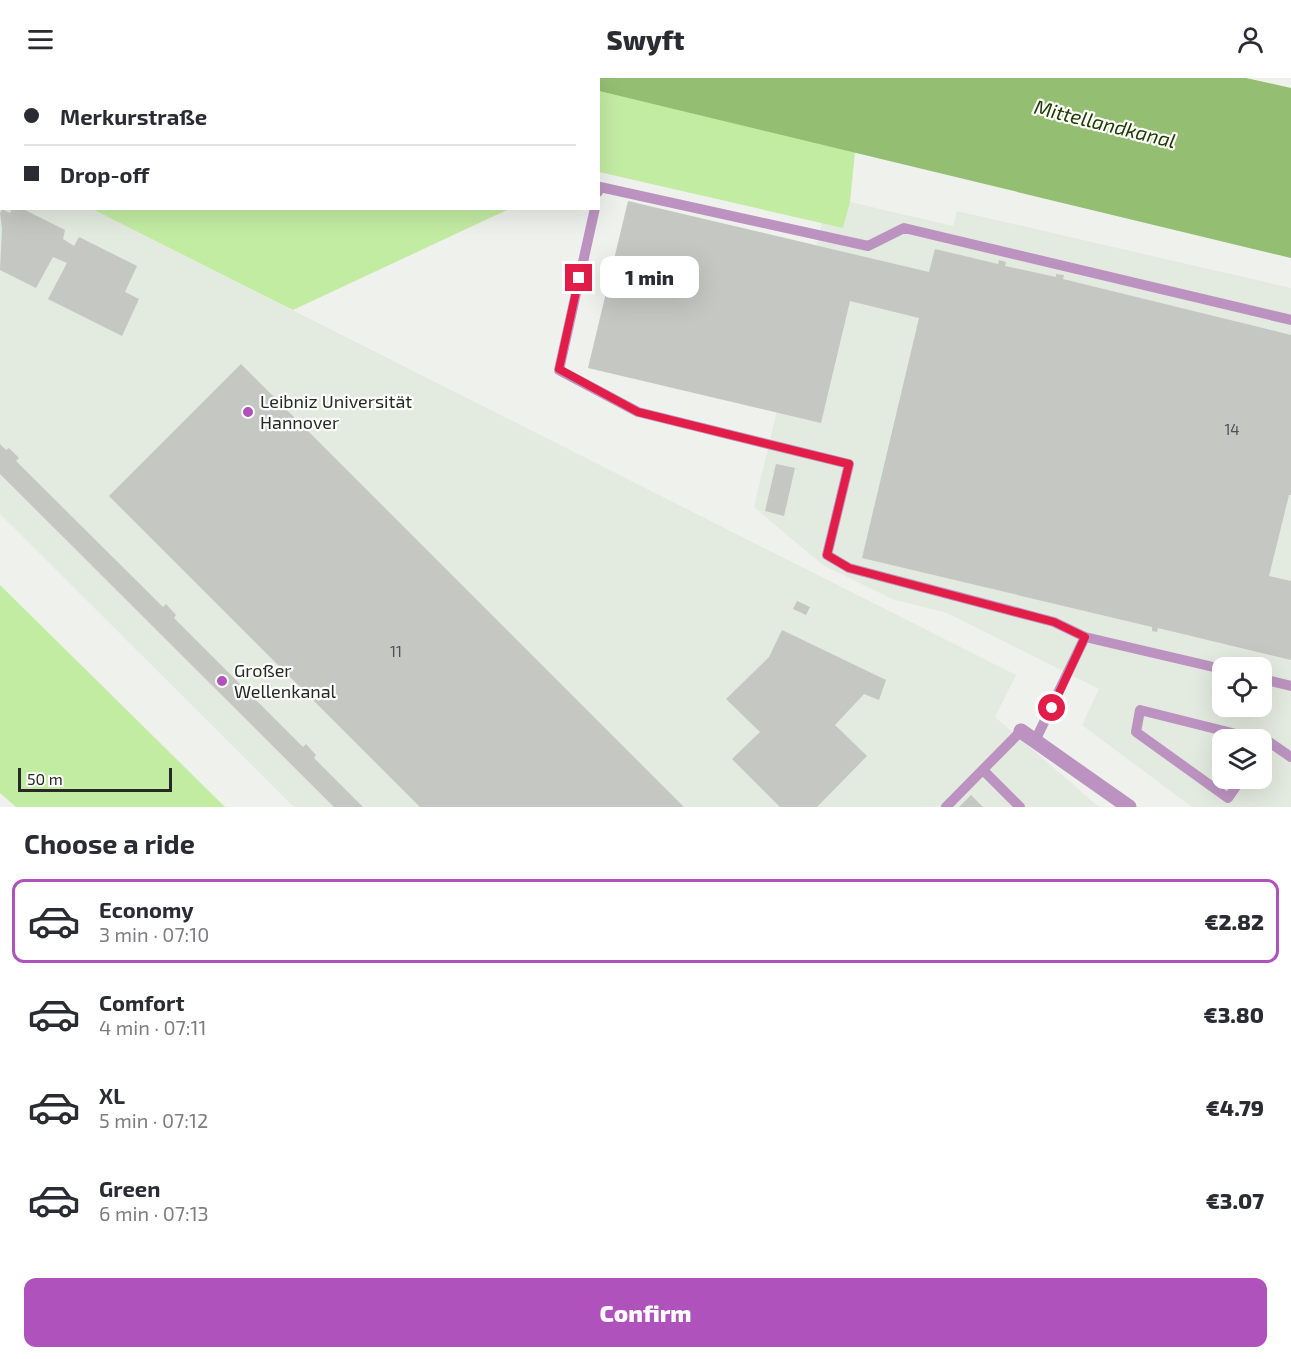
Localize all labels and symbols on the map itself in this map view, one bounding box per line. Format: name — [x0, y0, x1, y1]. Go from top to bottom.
water label: Mittellandkanal — [1032, 94, 1179, 152]
callout: 1 min — [600, 257, 699, 299]
route end — [565, 264, 592, 291]
place label: Leibniz Universität Hannover — [260, 390, 412, 433]
marker: Leibniz Universität Hannover — [241, 405, 255, 419]
house number: 14 — [1224, 420, 1240, 438]
house number: 11 — [390, 642, 402, 660]
place label: Großer Wellenkanal — [234, 659, 337, 702]
marker: Großer Wellenkanal — [215, 674, 229, 688]
route start — [1038, 694, 1065, 721]
scale bar — [18, 765, 172, 792]

